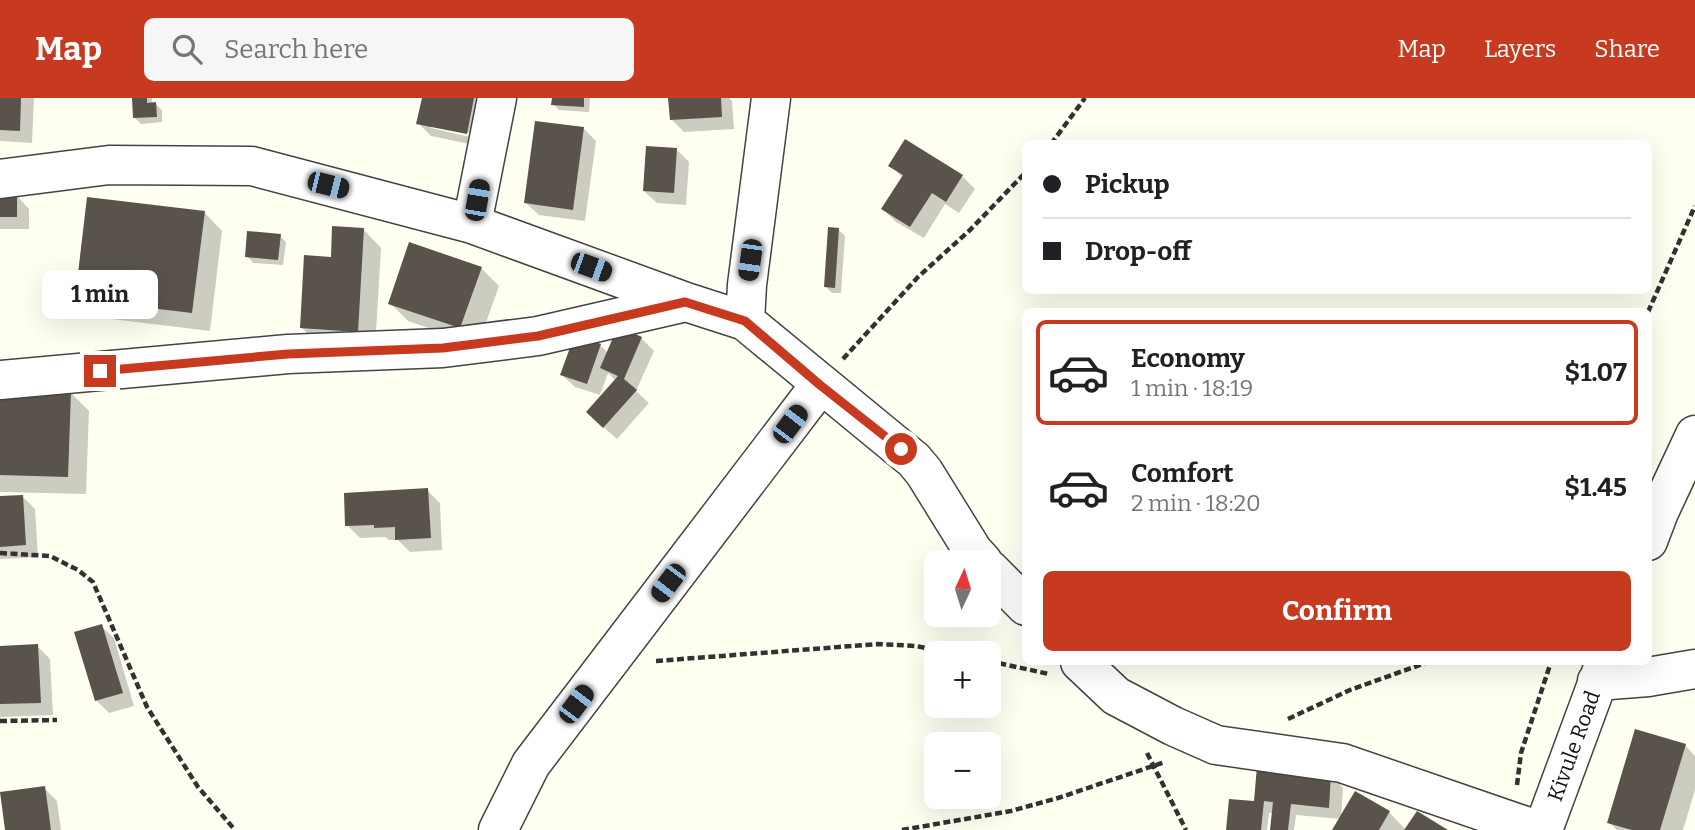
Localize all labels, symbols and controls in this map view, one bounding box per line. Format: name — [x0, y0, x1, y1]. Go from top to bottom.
search box — [144, 18, 634, 81]
text: Map — [35, 29, 102, 69]
icon: search — [168, 30, 206, 68]
text: Search here — [224, 34, 368, 65]
text: Map — [1398, 35, 1446, 63]
text: Layers — [1484, 35, 1556, 63]
text: Share — [1594, 35, 1660, 63]
text: Pickup — [1085, 169, 1170, 200]
car — [306, 170, 351, 200]
car — [464, 177, 491, 223]
text: Drop-off — [1085, 236, 1191, 267]
car — [737, 238, 764, 282]
car — [568, 250, 615, 284]
callout: 1 min — [42, 270, 158, 318]
text: 1 min — [71, 280, 129, 308]
icon: car — [1047, 341, 1110, 404]
text: Economy — [1131, 343, 1245, 374]
route end — [84, 355, 116, 387]
text: $1.07 — [1565, 357, 1627, 388]
text: 1 min · 18:19 — [1131, 374, 1253, 402]
car — [769, 401, 812, 447]
route start — [885, 433, 917, 465]
icon: car — [1047, 456, 1110, 519]
text: Comfort — [1131, 458, 1234, 489]
text: $1.45 — [1564, 472, 1627, 503]
text: 2 min · 18:20 — [1131, 489, 1261, 517]
north arrow — [924, 550, 1001, 626]
map controls — [924, 550, 1001, 809]
car — [647, 560, 690, 606]
button: Confirm — [1043, 571, 1631, 651]
button: + — [924, 641, 1001, 718]
car — [555, 681, 598, 727]
street label: Kivule Road — [1542, 687, 1606, 805]
button: − — [924, 732, 1001, 809]

